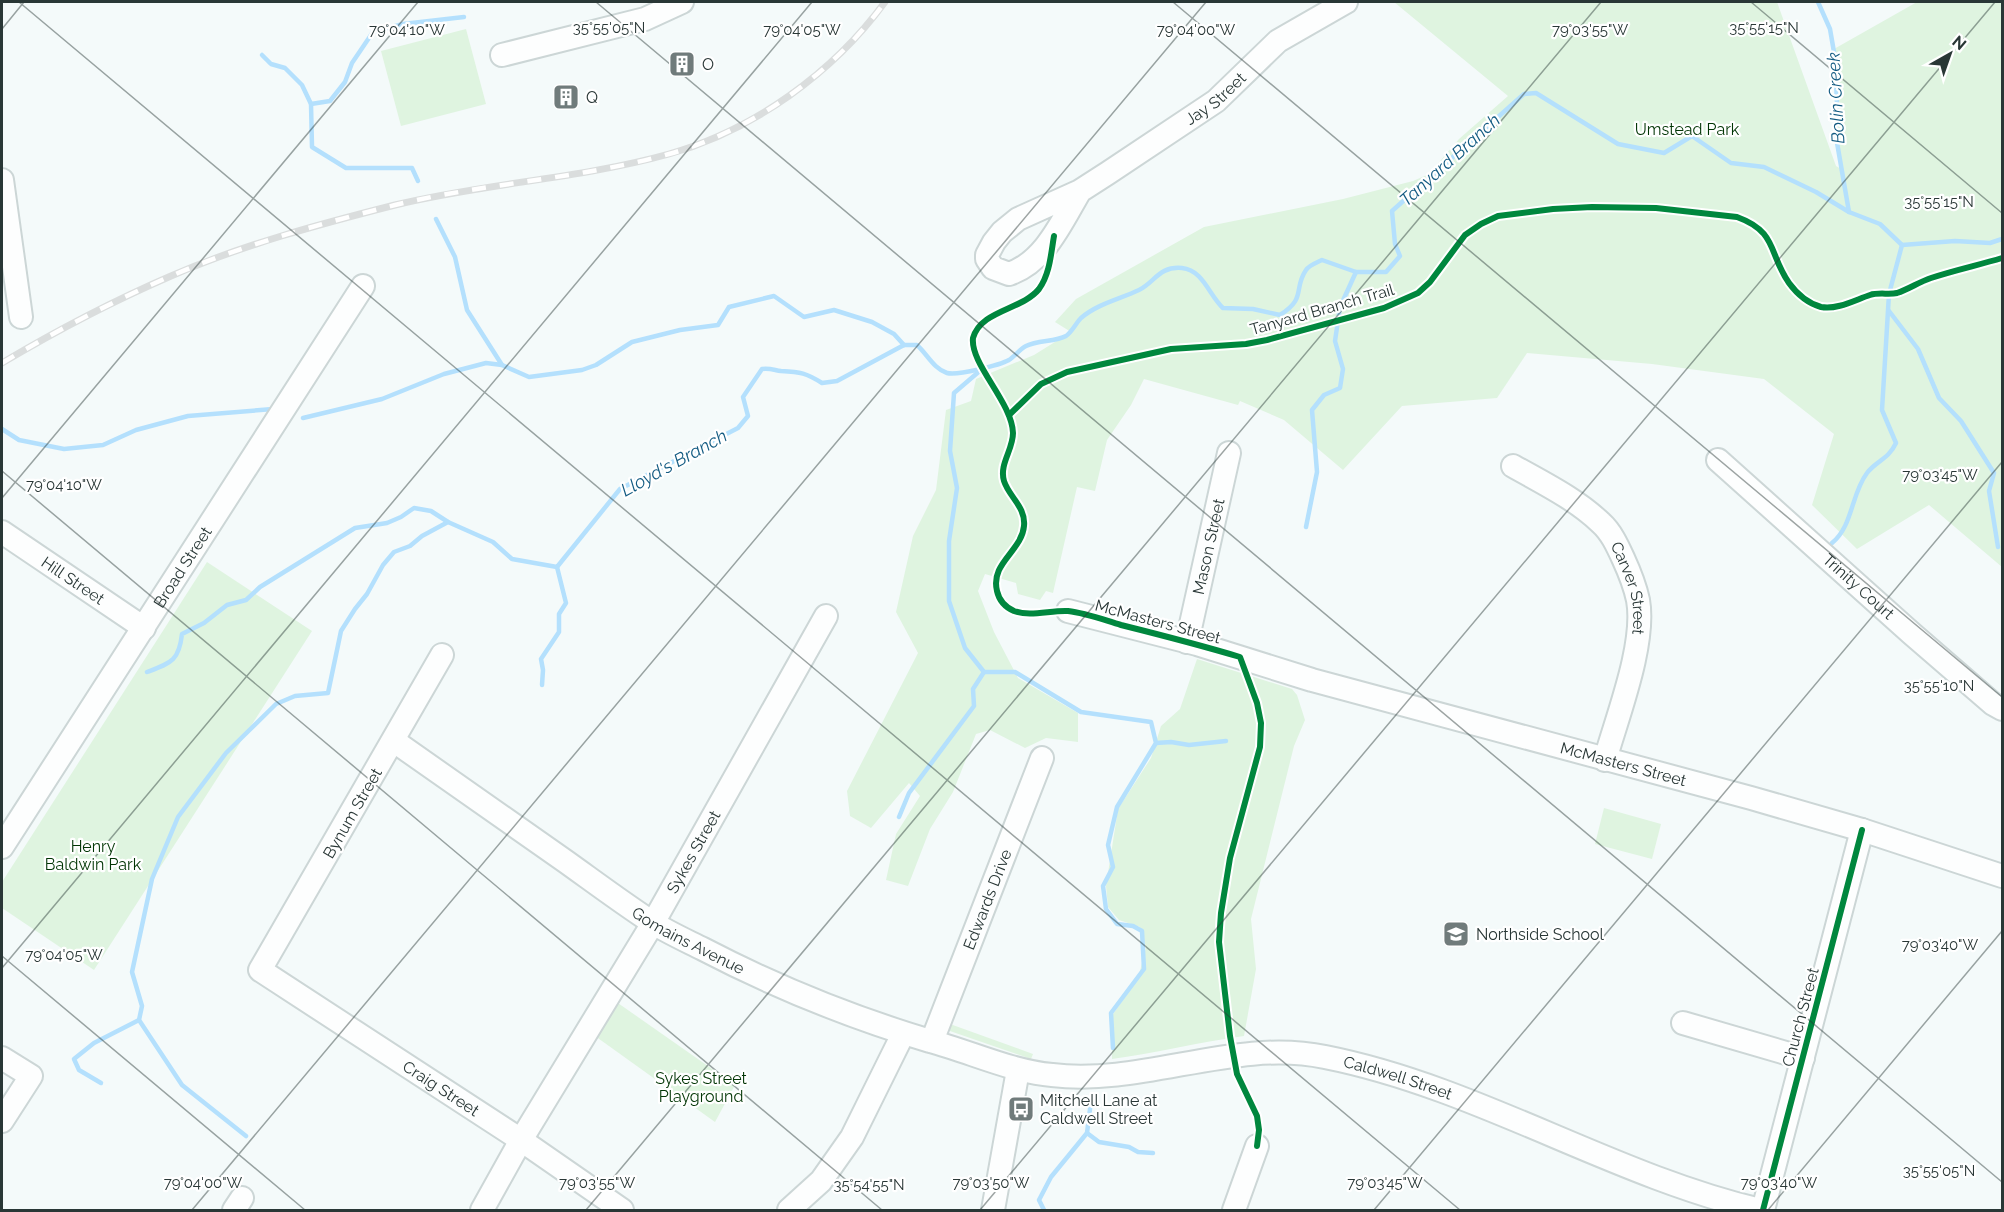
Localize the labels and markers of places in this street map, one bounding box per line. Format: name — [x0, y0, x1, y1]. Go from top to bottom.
building icon: O — [667, 49, 697, 79]
place label: O — [702, 55, 714, 74]
building icon: Q — [551, 82, 581, 112]
place label: Q — [586, 88, 598, 107]
school or university icon: Northside School — [1441, 919, 1471, 949]
place label: Northside School — [1476, 925, 1605, 944]
place label: Mitchell Lane at Caldwell Street — [1040, 1091, 1158, 1128]
bus stop icon: Mitchell Lane at Caldwell Street — [1006, 1094, 1036, 1124]

